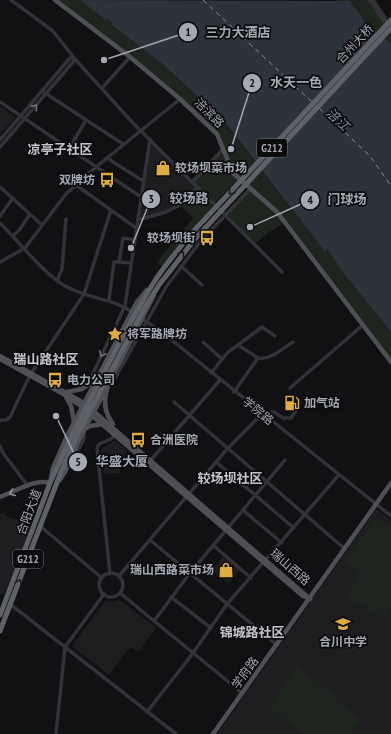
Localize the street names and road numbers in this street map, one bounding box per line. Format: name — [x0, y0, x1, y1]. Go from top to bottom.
street label: 合州大桥 — [333, 21, 376, 66]
street label: 涪滨路 — [191, 95, 227, 131]
road number: G212 — [257, 139, 287, 157]
street label: 学院路 — [240, 393, 277, 428]
street label: 合阳大道 — [13, 487, 44, 537]
street label: 瑞山西路 — [267, 545, 313, 588]
road number: G212 — [13, 550, 43, 568]
street label: 学府路 — [228, 654, 261, 692]

